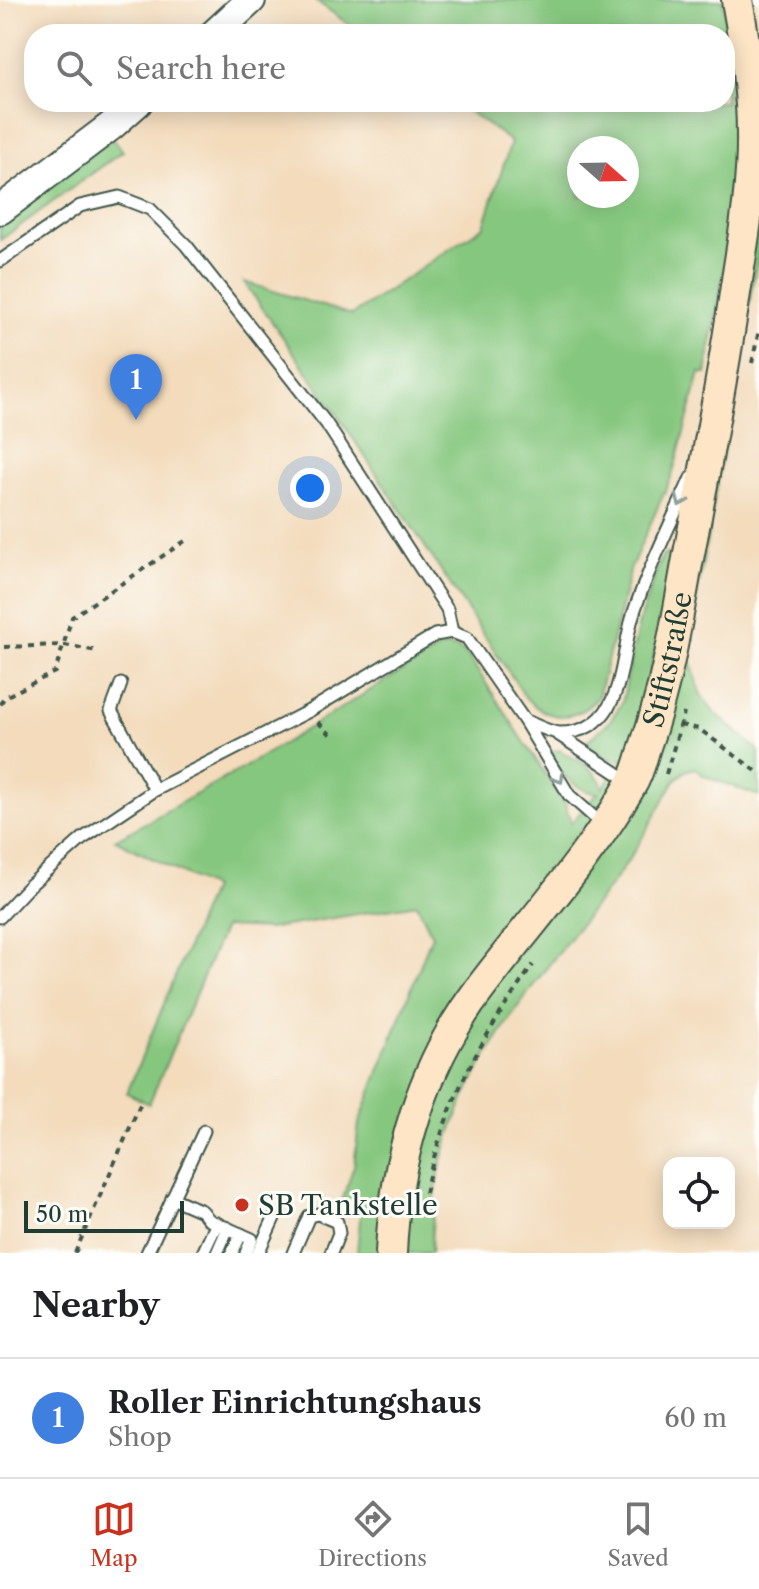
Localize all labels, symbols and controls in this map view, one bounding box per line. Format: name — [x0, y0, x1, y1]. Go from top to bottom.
search box — [24, 24, 735, 112]
icon: search — [52, 46, 96, 90]
text: Search here — [116, 50, 286, 87]
north arrow — [567, 136, 639, 208]
pin: 1 — [110, 354, 162, 420]
your location — [290, 468, 330, 508]
one-way arrow — [674, 493, 690, 507]
street label: Stiftstraße — [636, 589, 699, 732]
one-way arrow — [549, 769, 564, 784]
map controls — [663, 1157, 735, 1229]
button: locate — [663, 1157, 735, 1229]
place label: SB Tankstelle — [258, 1188, 438, 1222]
marker: SB Tankstelle — [233, 1196, 251, 1214]
scale bar — [24, 1197, 184, 1233]
text: 50 m — [36, 1201, 88, 1228]
text: Nearby — [32, 1284, 160, 1326]
text: Roller Einrichtungshaus — [108, 1384, 482, 1421]
text: 1 — [52, 1402, 64, 1434]
text: 60 m — [664, 1402, 727, 1434]
text: Shop — [108, 1421, 172, 1453]
tab: Map — [90, 1497, 138, 1572]
tab: Directions — [318, 1497, 427, 1572]
tab: Saved — [608, 1497, 669, 1572]

